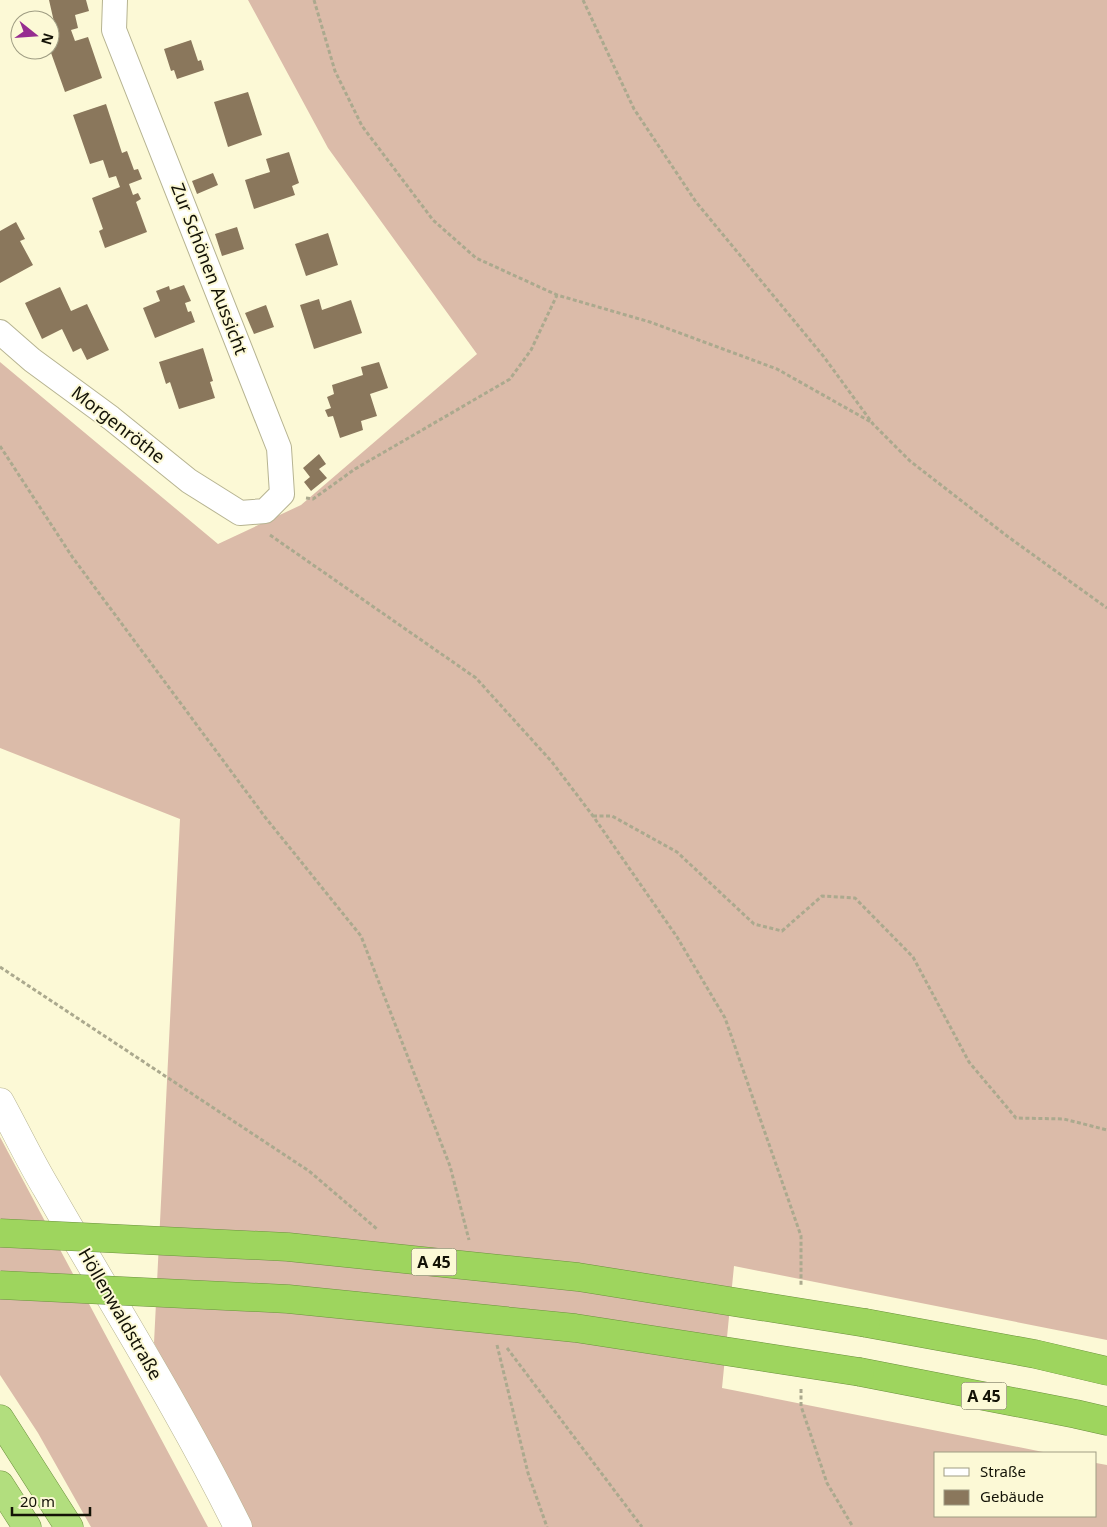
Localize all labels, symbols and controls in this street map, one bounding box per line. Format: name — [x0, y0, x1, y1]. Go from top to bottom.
north arrow — [10, 10, 60, 60]
text: N — [37, 31, 59, 47]
street label: Zur Schönen Aussicht — [166, 179, 254, 358]
street label: Morgenröthe — [67, 380, 170, 468]
street label: Höllenwaldstraße — [73, 1243, 168, 1384]
road number: A 45 — [412, 1248, 456, 1276]
road number: A 45 — [962, 1382, 1006, 1410]
legend — [934, 1452, 1097, 1517]
text: Straße — [980, 1461, 1026, 1481]
scale bar — [12, 1484, 90, 1516]
text: Gebäude — [980, 1486, 1044, 1506]
text: 20 m — [20, 1491, 55, 1511]

